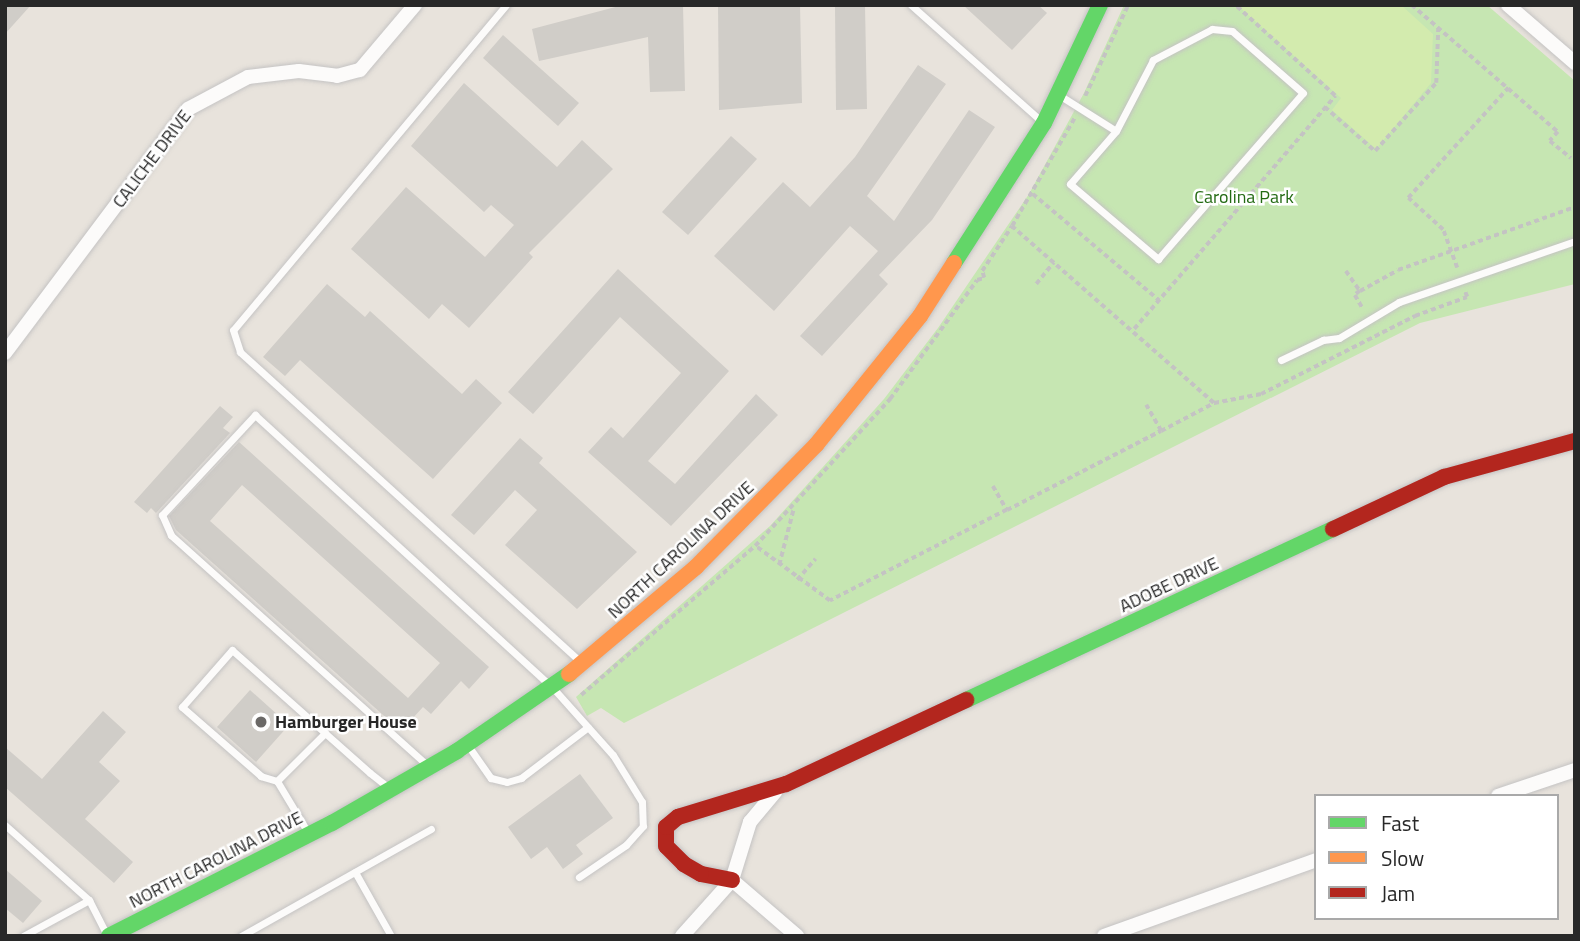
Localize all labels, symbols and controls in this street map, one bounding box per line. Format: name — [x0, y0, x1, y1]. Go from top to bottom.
street label: CALICHE DRIVE — [108, 106, 196, 212]
park label: Carolina Park — [1194, 186, 1294, 208]
street label: NORTH CAROLINA DRIVE — [604, 477, 758, 623]
street label: ADOBE DRIVE — [1116, 553, 1222, 617]
place label: Hamburger House — [275, 711, 417, 733]
marker: Hamburger House — [253, 714, 269, 730]
legend — [1314, 794, 1559, 920]
street label: NORTH CAROLINA DRIVE — [126, 807, 306, 913]
text: Fast — [1381, 807, 1419, 839]
text: Slow — [1381, 842, 1424, 874]
text: Jam — [1381, 877, 1415, 909]

